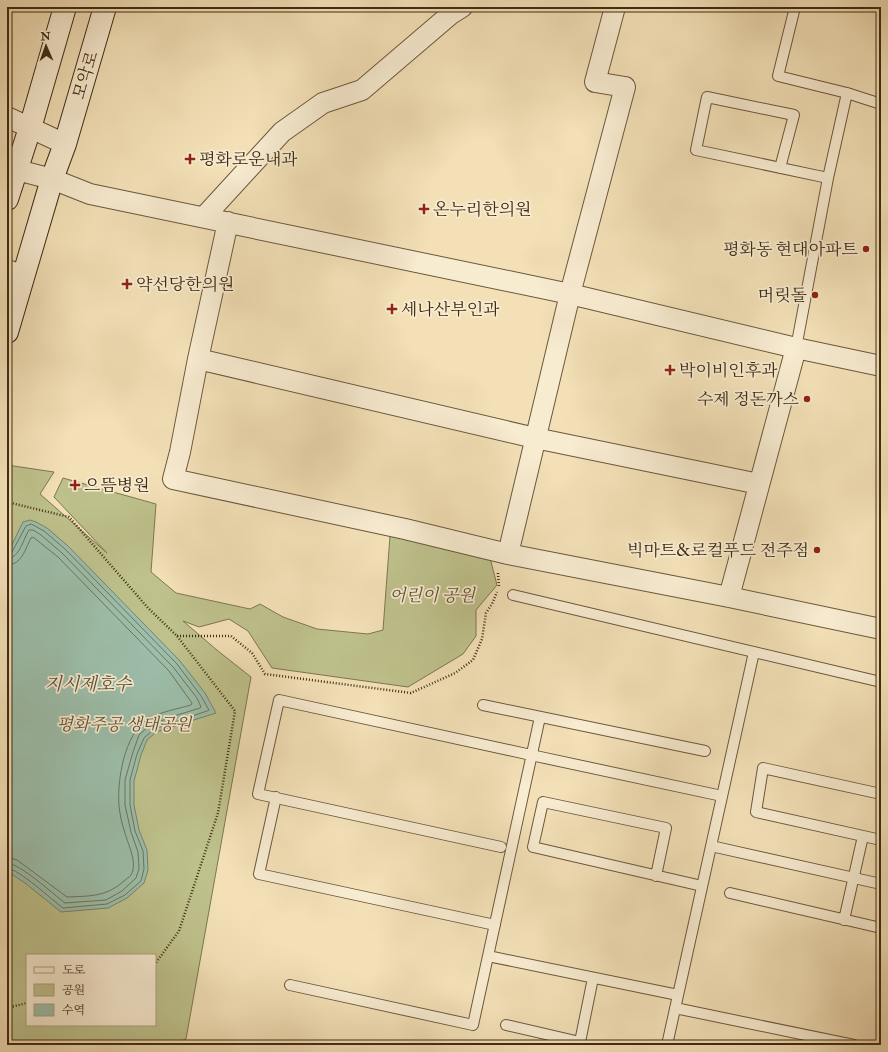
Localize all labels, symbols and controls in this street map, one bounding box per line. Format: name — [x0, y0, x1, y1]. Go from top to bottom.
north arrow — [26, 26, 66, 66]
text: N — [40, 30, 52, 43]
street label: 모악로 — [68, 48, 103, 102]
place label: 평화로운내과 — [199, 149, 298, 170]
marker: 평화로운내과 — [184, 153, 196, 165]
place label: 온누리한의원 — [433, 199, 532, 220]
marker: 온누리한의원 — [418, 203, 430, 215]
place label: 평화동 현대아파트 — [723, 239, 859, 260]
marker: 평화동 현대아파트 — [861, 244, 871, 254]
place label: 약선당한의원 — [136, 274, 235, 295]
marker: 약선당한의원 — [121, 278, 133, 290]
place label: 머릿돌 — [758, 285, 808, 306]
marker: 머릿돌 — [810, 290, 820, 300]
place label: 세나산부인과 — [401, 299, 500, 320]
marker: 세나산부인과 — [386, 303, 398, 315]
place label: 박이비인후과 — [679, 360, 778, 381]
marker: 박이비인후과 — [664, 364, 676, 376]
place label: 수제 정돈까스 — [697, 389, 800, 410]
marker: 수제 정돈까스 — [802, 394, 812, 404]
place label: 으뜸병원 — [84, 475, 150, 496]
marker: 으뜸병원 — [69, 479, 81, 491]
place label: 빅마트&로컬푸드 전주점 — [627, 540, 809, 561]
marker: 빅마트&로컬푸드 전주점 — [812, 545, 822, 555]
park label: 어린이 공원 — [389, 585, 476, 606]
water label: 지시제호수 — [45, 673, 133, 696]
park label: 평화주공 생태공원 — [57, 714, 193, 735]
legend — [26, 954, 156, 1026]
text: 도로 — [62, 963, 86, 978]
text: 공원 — [62, 983, 85, 998]
text: 수역 — [62, 1003, 85, 1018]

